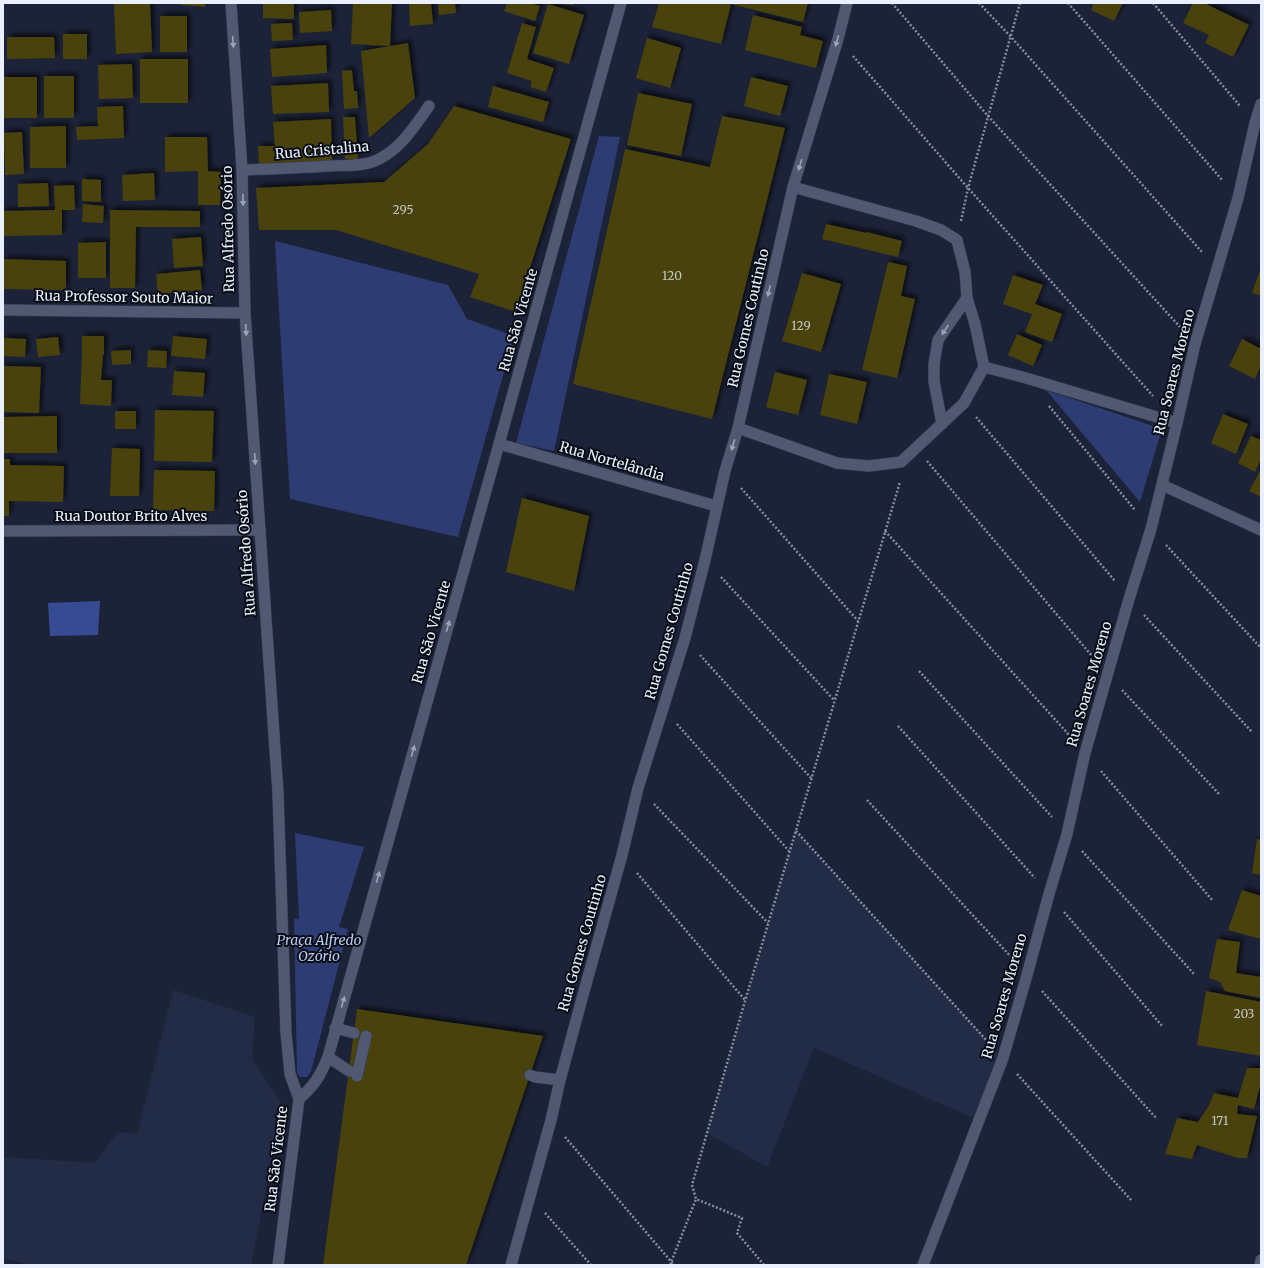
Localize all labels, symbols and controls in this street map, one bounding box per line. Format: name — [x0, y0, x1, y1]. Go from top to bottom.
one-way arrow — [834, 35, 840, 47]
one-way arrow — [230, 36, 237, 48]
street label: Rua Cristalina — [274, 137, 370, 163]
one-way arrow — [797, 159, 803, 171]
street label: Rua Alfredo Osório — [218, 166, 238, 292]
one-way arrow — [240, 194, 246, 207]
house number: 295 — [393, 202, 413, 217]
street label: Rua Gomes Coutinho — [723, 247, 773, 389]
street label: Rua São Vicente — [495, 266, 541, 374]
house number: 120 — [662, 268, 682, 283]
one-way arrow — [766, 285, 772, 298]
street label: Rua Professor Souto Maior — [35, 286, 213, 308]
street label: Rua Soares Moreno — [1150, 307, 1198, 437]
house number: 129 — [791, 318, 811, 333]
one-way arrow — [242, 324, 249, 336]
one-way arrow — [941, 325, 949, 335]
street label: Rua Nortelândia — [557, 437, 667, 485]
one-way arrow — [730, 439, 736, 451]
one-way arrow — [251, 453, 258, 465]
street label: Rua Alfredo Osório — [233, 489, 259, 617]
street label: Rua Doutor Brito Alves — [55, 507, 207, 525]
street label: Rua Gomes Coutinho — [641, 560, 697, 702]
street label: Rua São Vicente — [408, 578, 454, 686]
street label: Rua Soares Moreno — [1062, 619, 1116, 749]
one-way arrow — [445, 620, 451, 632]
one-way arrow — [410, 745, 416, 757]
one-way arrow — [375, 870, 381, 882]
street label: Rua Gomes Coutinho — [554, 872, 610, 1014]
park label: Praça Alfredo Ozório — [276, 931, 362, 965]
street label: Rua Soares Moreno — [977, 931, 1031, 1061]
one-way arrow — [340, 995, 346, 1007]
house number: 203 — [1234, 1006, 1255, 1021]
street label: Rua São Vicente — [261, 1105, 291, 1213]
house number: 171 — [1212, 1113, 1229, 1128]

